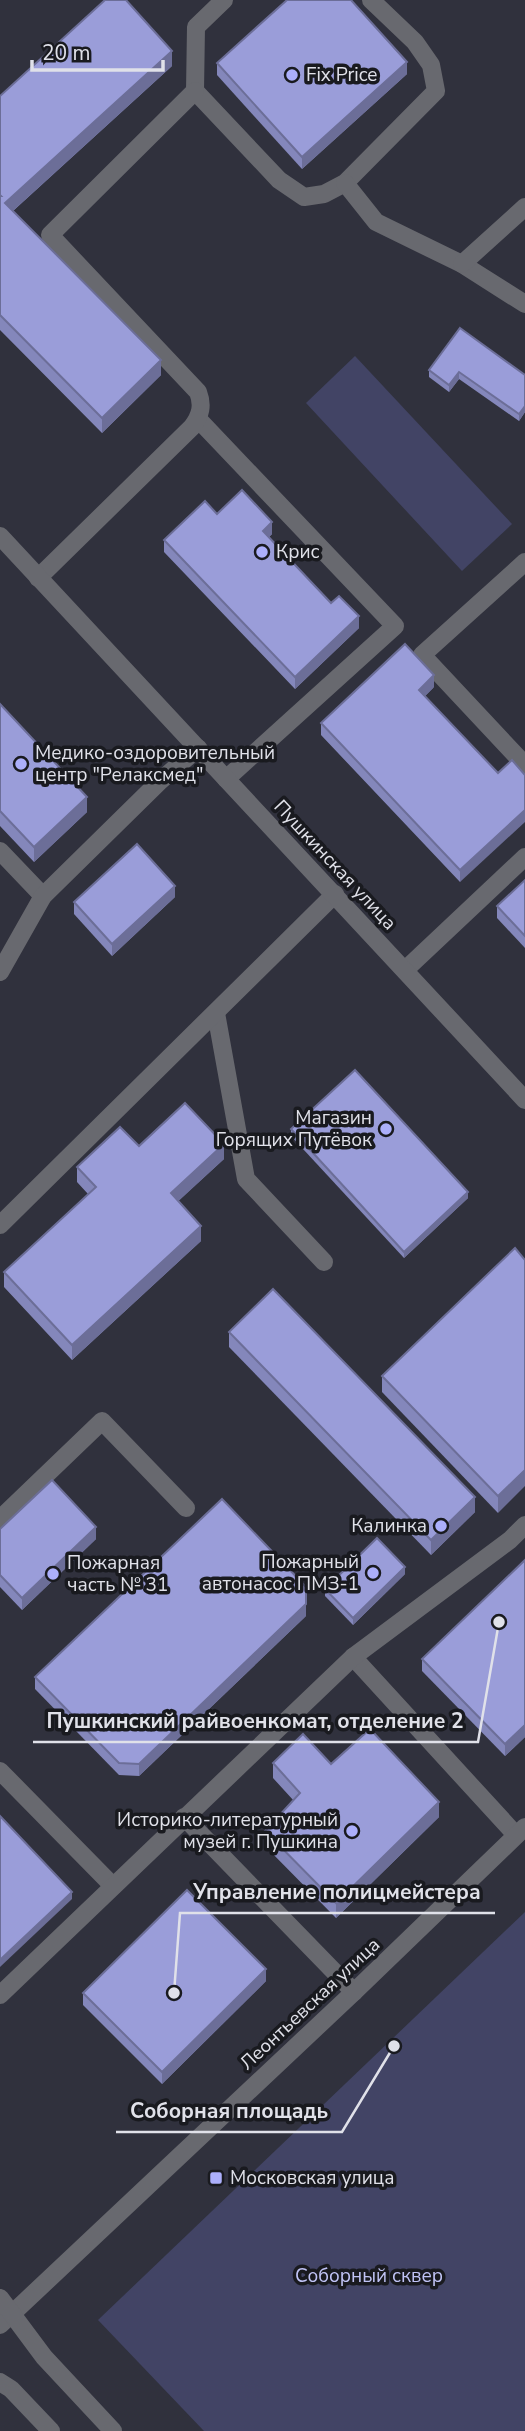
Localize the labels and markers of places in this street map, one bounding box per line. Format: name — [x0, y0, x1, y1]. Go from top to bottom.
place label: Fix Price — [306, 62, 377, 88]
marker: Fix Price — [284, 67, 300, 83]
place label: Крис — [276, 539, 320, 565]
marker: Крис — [254, 544, 270, 560]
place label: Медико-оздоровительный центр "Релаксмед" — [35, 740, 275, 788]
marker: Медико-оздоровительный центр "Релаксмед" — [13, 756, 29, 772]
place label: Магазин Горящих Путёвок — [216, 1105, 372, 1153]
marker: Магазин Горящих Путёвок — [378, 1121, 394, 1137]
place label: Калинка — [351, 1513, 427, 1539]
marker: Калинка — [433, 1518, 449, 1534]
place label: Пожарный автонасос ПМЗ-1 — [202, 1549, 359, 1597]
place label: Пожарная часть № 31 — [67, 1550, 168, 1598]
marker: Пожарный автонасос ПМЗ-1 — [365, 1565, 381, 1581]
marker: Пожарная часть № 31 — [45, 1566, 61, 1582]
callout: Пушкинский райвоенкомат, отделение 2 — [33, 1700, 478, 1742]
place label: Историко-литературный музей г. Пушкина — [117, 1807, 338, 1855]
marker: Историко-литературный музей г. Пушкина — [344, 1823, 360, 1839]
callout: Управление полицмейстера — [180, 1871, 495, 1913]
callout: Соборная площадь — [116, 2090, 342, 2132]
place label: Московская улица — [230, 2165, 394, 2191]
marker: Московская улица — [208, 2170, 224, 2186]

